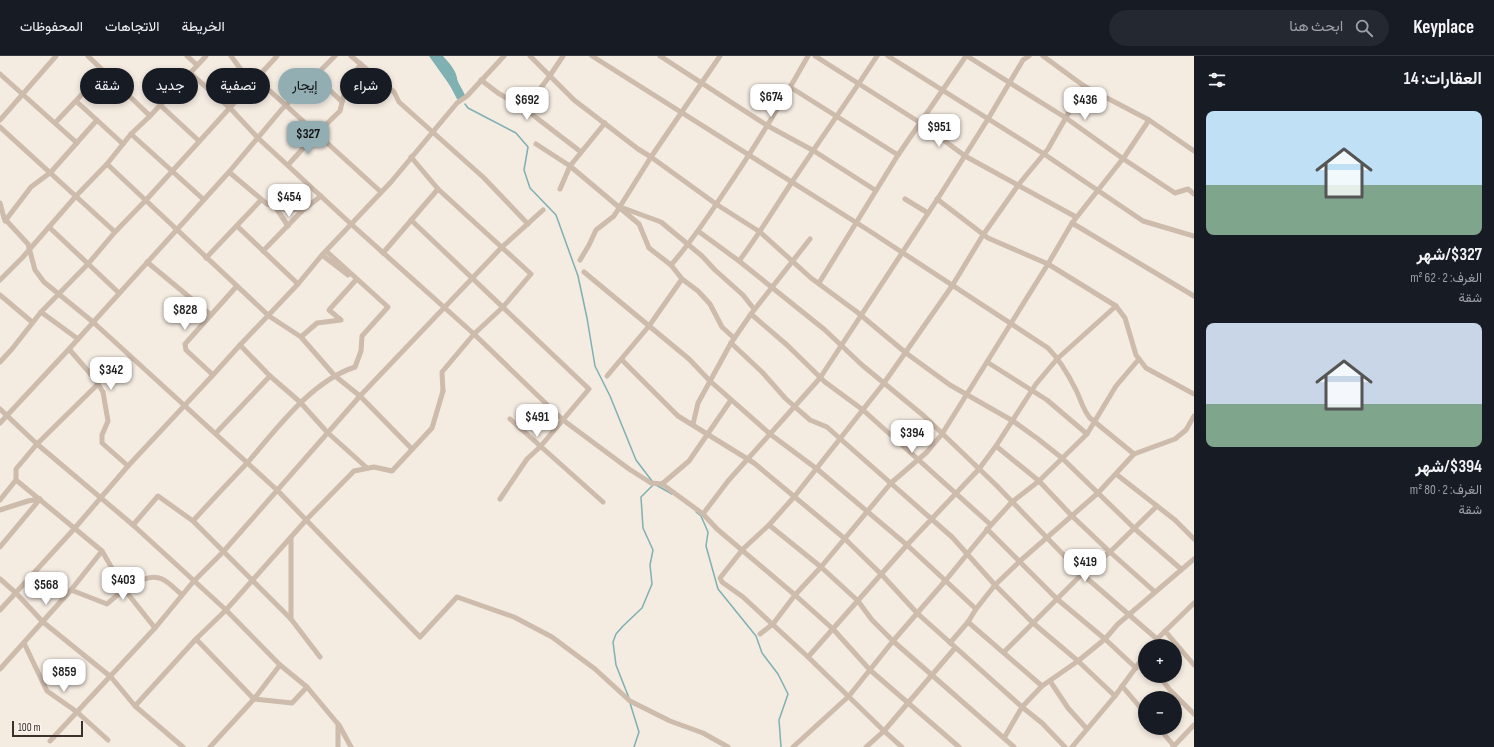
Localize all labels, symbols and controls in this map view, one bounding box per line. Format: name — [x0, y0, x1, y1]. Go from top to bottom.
search box — [1109, 10, 1389, 46]
text: Keyplace — [1413, 16, 1474, 39]
text: ابحث هنا — [1289, 17, 1343, 36]
icon: search — [1353, 17, 1375, 39]
text: المحفوظات — [20, 18, 83, 35]
text: الاتجاهات — [105, 18, 159, 35]
text: الخريطة — [181, 18, 225, 35]
chip: شقة — [80, 68, 134, 104]
chip: جديد — [142, 68, 198, 104]
chip: تصفية — [206, 68, 270, 104]
chip: إيجار — [278, 68, 332, 104]
chip: شراء — [340, 68, 392, 104]
icon: filters — [1206, 69, 1228, 91]
text: العقارات: 14 — [1404, 69, 1482, 89]
pin: $674 — [747, 84, 795, 118]
pin: $692 — [503, 87, 551, 121]
pin: $436 — [1061, 87, 1109, 121]
text: $674 — [759, 89, 783, 105]
text: $692 — [515, 92, 539, 108]
text: $436 — [1073, 92, 1097, 108]
pin: $951 — [915, 114, 963, 148]
text: $951 — [927, 119, 951, 135]
pin: $327 — [284, 121, 332, 155]
text: $327 — [296, 126, 320, 142]
icon: home — [1308, 137, 1380, 209]
pin: $454 — [265, 184, 313, 218]
text: $454 — [277, 189, 301, 205]
text: $327/شهر — [1416, 245, 1482, 265]
text: الغرف: 2 · 62 m² — [1410, 270, 1482, 286]
text: شقة — [1459, 290, 1482, 306]
pin: $828 — [161, 297, 209, 331]
text: $828 — [173, 302, 197, 318]
icon: home — [1308, 349, 1380, 421]
pin: $342 — [87, 357, 135, 391]
text: $342 — [99, 362, 123, 378]
pin: $491 — [513, 404, 561, 438]
text: $491 — [525, 409, 549, 425]
pin: $394 — [888, 420, 936, 454]
text: $394 — [900, 425, 924, 441]
text: $394/شهر — [1415, 457, 1482, 477]
text: الغرف: 2 · 80 m² — [1410, 482, 1482, 498]
text: شقة — [1459, 502, 1482, 518]
pin: $419 — [1061, 549, 1109, 583]
text: $419 — [1073, 554, 1097, 570]
pin: $403 — [99, 567, 147, 601]
pin: $568 — [22, 572, 70, 606]
text: $403 — [111, 572, 135, 588]
text: $568 — [34, 577, 58, 593]
map controls — [1138, 639, 1182, 735]
button: + — [1138, 639, 1182, 683]
pin: $859 — [40, 659, 88, 693]
text: $859 — [52, 664, 76, 680]
button: − — [1138, 691, 1182, 735]
scale bar — [12, 719, 83, 738]
text: 100 m — [18, 721, 40, 734]

